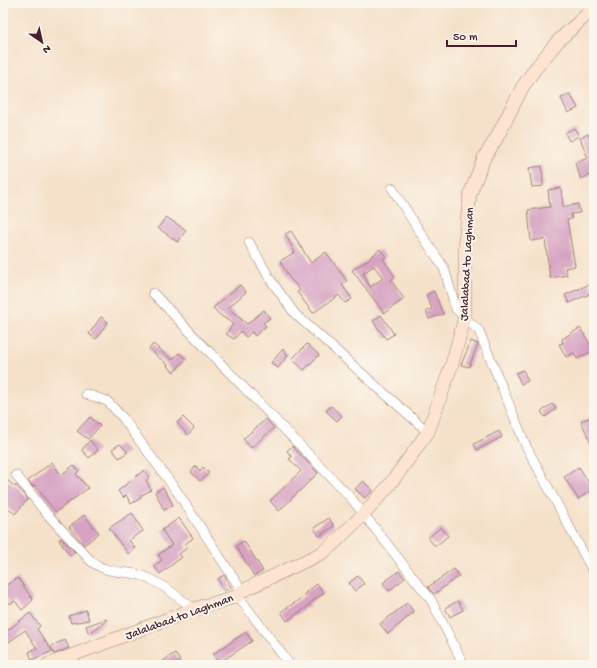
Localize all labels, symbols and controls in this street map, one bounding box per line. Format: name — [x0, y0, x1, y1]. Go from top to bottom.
north arrow — [22, 22, 62, 62]
scale bar — [447, 22, 516, 48]
text: 50 m — [453, 31, 478, 45]
text: N — [40, 42, 53, 56]
street label: Jalalabad to Laghman — [458, 207, 478, 321]
street label: Jalalabad to Laghman — [124, 592, 236, 644]

